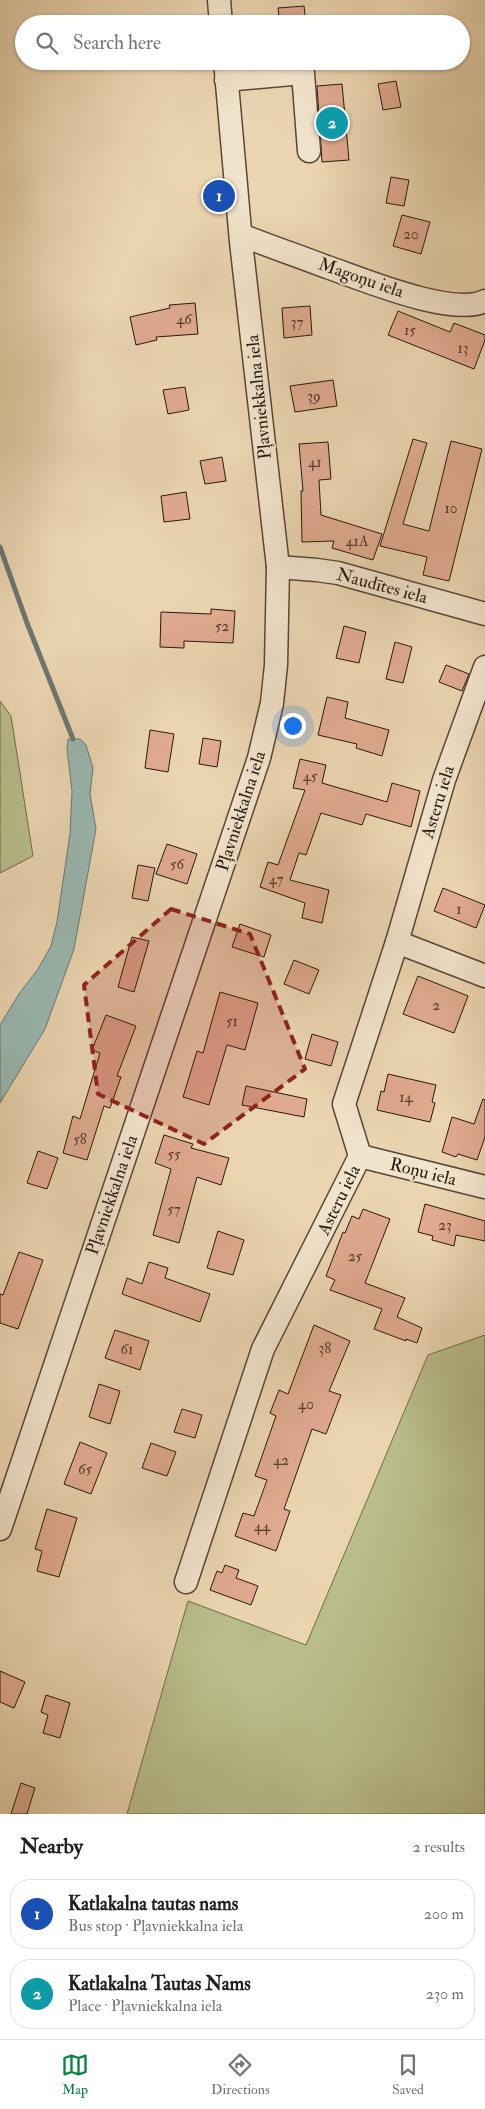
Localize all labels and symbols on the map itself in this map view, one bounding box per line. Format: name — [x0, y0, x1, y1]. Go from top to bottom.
pin: 2 — [316, 104, 348, 142]
pin: 1 — [203, 177, 235, 215]
house number: 20 — [403, 225, 419, 244]
street label: Magoņu iela — [315, 253, 407, 304]
house number: 46 — [176, 310, 193, 329]
house number: 37 — [291, 313, 303, 332]
house number: 15 — [404, 321, 416, 340]
street label: Pļavniekkalna iela — [241, 333, 277, 460]
house number: 13 — [457, 339, 469, 358]
house number: 39 — [307, 387, 321, 406]
house number: 41 — [308, 453, 322, 472]
house number: 10 — [445, 499, 457, 518]
house number: 41A — [346, 532, 369, 551]
street label: Naudītes iela — [334, 563, 431, 609]
house number: 52 — [215, 617, 229, 636]
your location — [280, 713, 306, 739]
street label: Pļavniekkalna iela — [211, 747, 271, 874]
street label: Asteru iela — [416, 762, 460, 842]
house number: 45 — [303, 767, 318, 786]
house number: 56 — [170, 855, 185, 874]
house number: 47 — [269, 870, 283, 889]
house number: 1 — [456, 900, 462, 919]
house number: 2 — [432, 996, 440, 1015]
house number: 51 — [226, 1012, 238, 1031]
house number: 14 — [399, 1088, 414, 1107]
house number: 58 — [73, 1130, 87, 1149]
street label: Pļavniekkalna iela — [81, 1131, 143, 1258]
house number: 55 — [167, 1145, 181, 1164]
street label: Roņu iela — [387, 1153, 459, 1192]
street label: Asteru iela — [312, 1161, 366, 1240]
house number: 57 — [167, 1200, 181, 1219]
house number: 23 — [438, 1216, 452, 1235]
house number: 25 — [348, 1247, 362, 1266]
house number: 38 — [319, 1339, 331, 1358]
house number: 61 — [121, 1340, 133, 1359]
house number: 40 — [298, 1395, 314, 1414]
house number: 42 — [273, 1451, 289, 1470]
house number: 65 — [78, 1460, 92, 1479]
house number: 44 — [254, 1517, 271, 1536]

